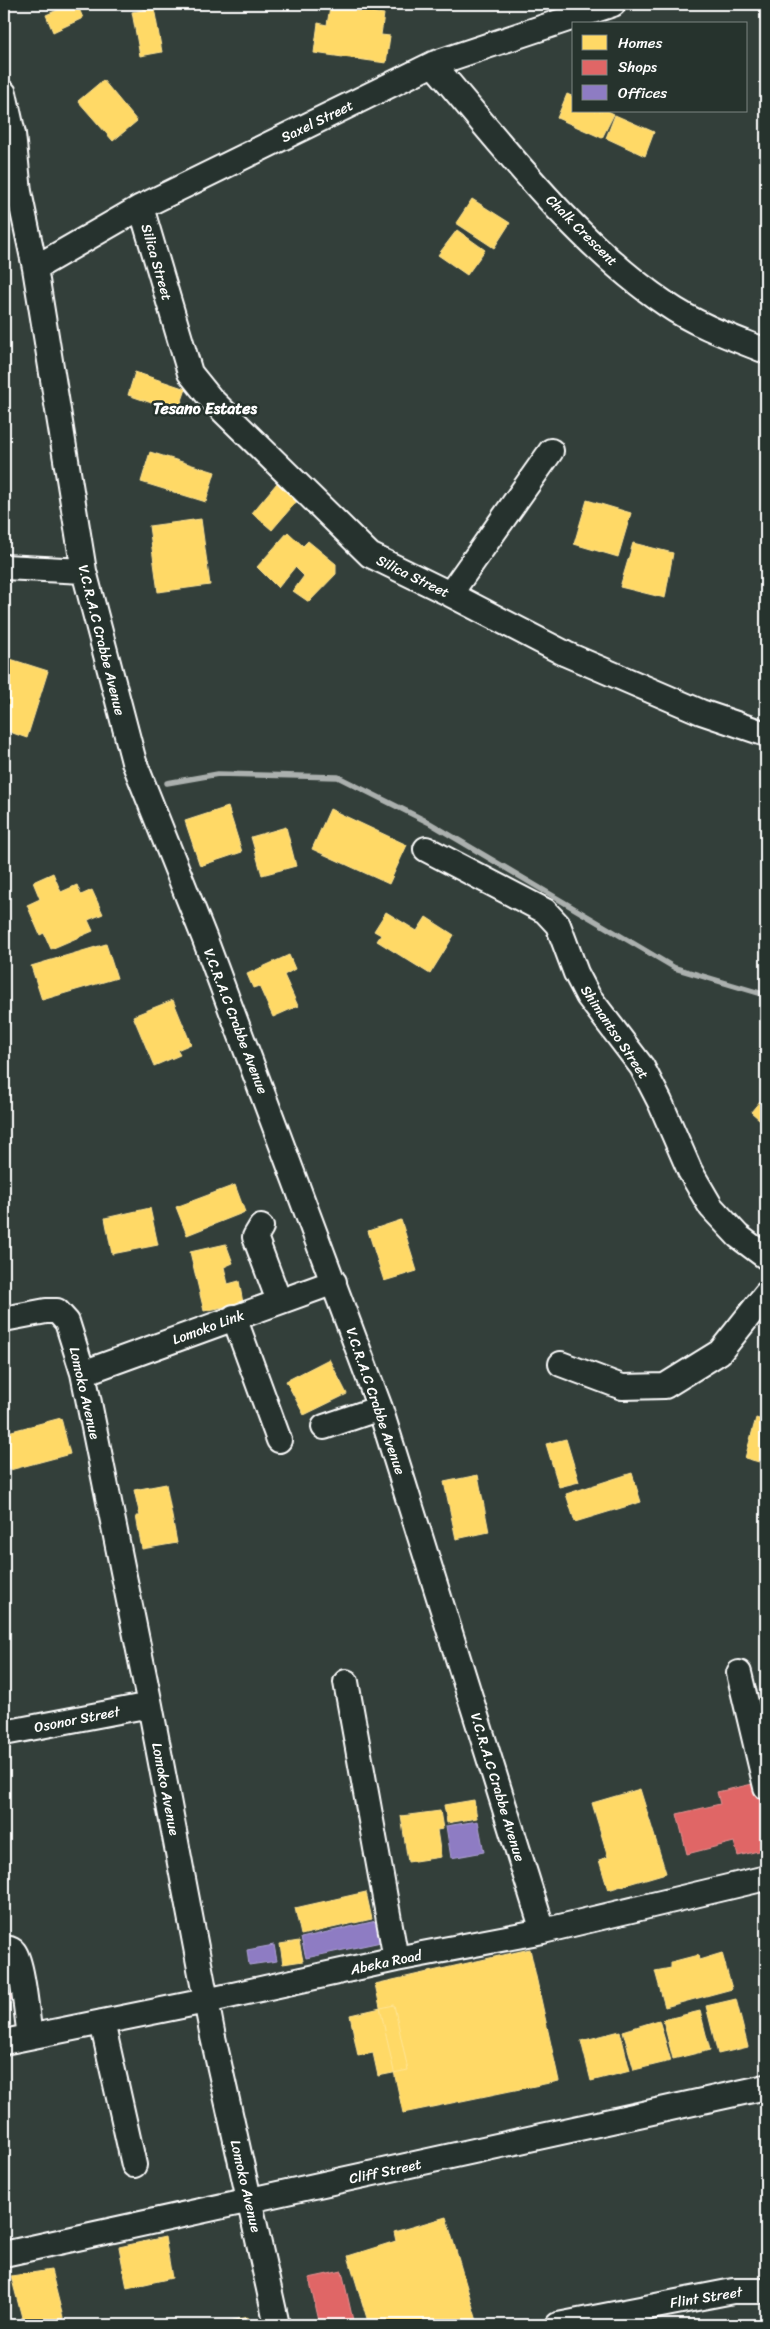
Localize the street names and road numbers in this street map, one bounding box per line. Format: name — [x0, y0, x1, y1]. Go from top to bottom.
street label: Saxel Street — [277, 93, 358, 150]
street label: Chalk Crescent — [540, 188, 624, 272]
street label: Silica Street — [134, 221, 179, 303]
street label: Silica Street — [372, 548, 454, 605]
street label: V.C.R.A.C Crabbe Avenue — [71, 562, 132, 718]
street label: V.C.R.A.C Crabbe Avenue — [196, 945, 275, 1098]
street label: Shimantso Street — [574, 980, 655, 1085]
street label: Lomoko Link — [169, 1303, 248, 1352]
street label: V.C.R.A.C Crabbe Avenue — [339, 1324, 412, 1478]
street label: Lomoko Avenue — [62, 1344, 107, 1442]
street label: Osonor Street — [32, 1699, 123, 1740]
street label: V.C.R.A.C Crabbe Avenue — [463, 1710, 532, 1865]
street label: Lomoko Avenue — [144, 1741, 187, 1838]
street label: Abeka Road — [347, 1942, 425, 1982]
street label: Lomoko Avenue — [223, 2137, 268, 2235]
street label: Cliff Street — [347, 2152, 424, 2191]
street label: Flint Street — [668, 2279, 745, 2316]

